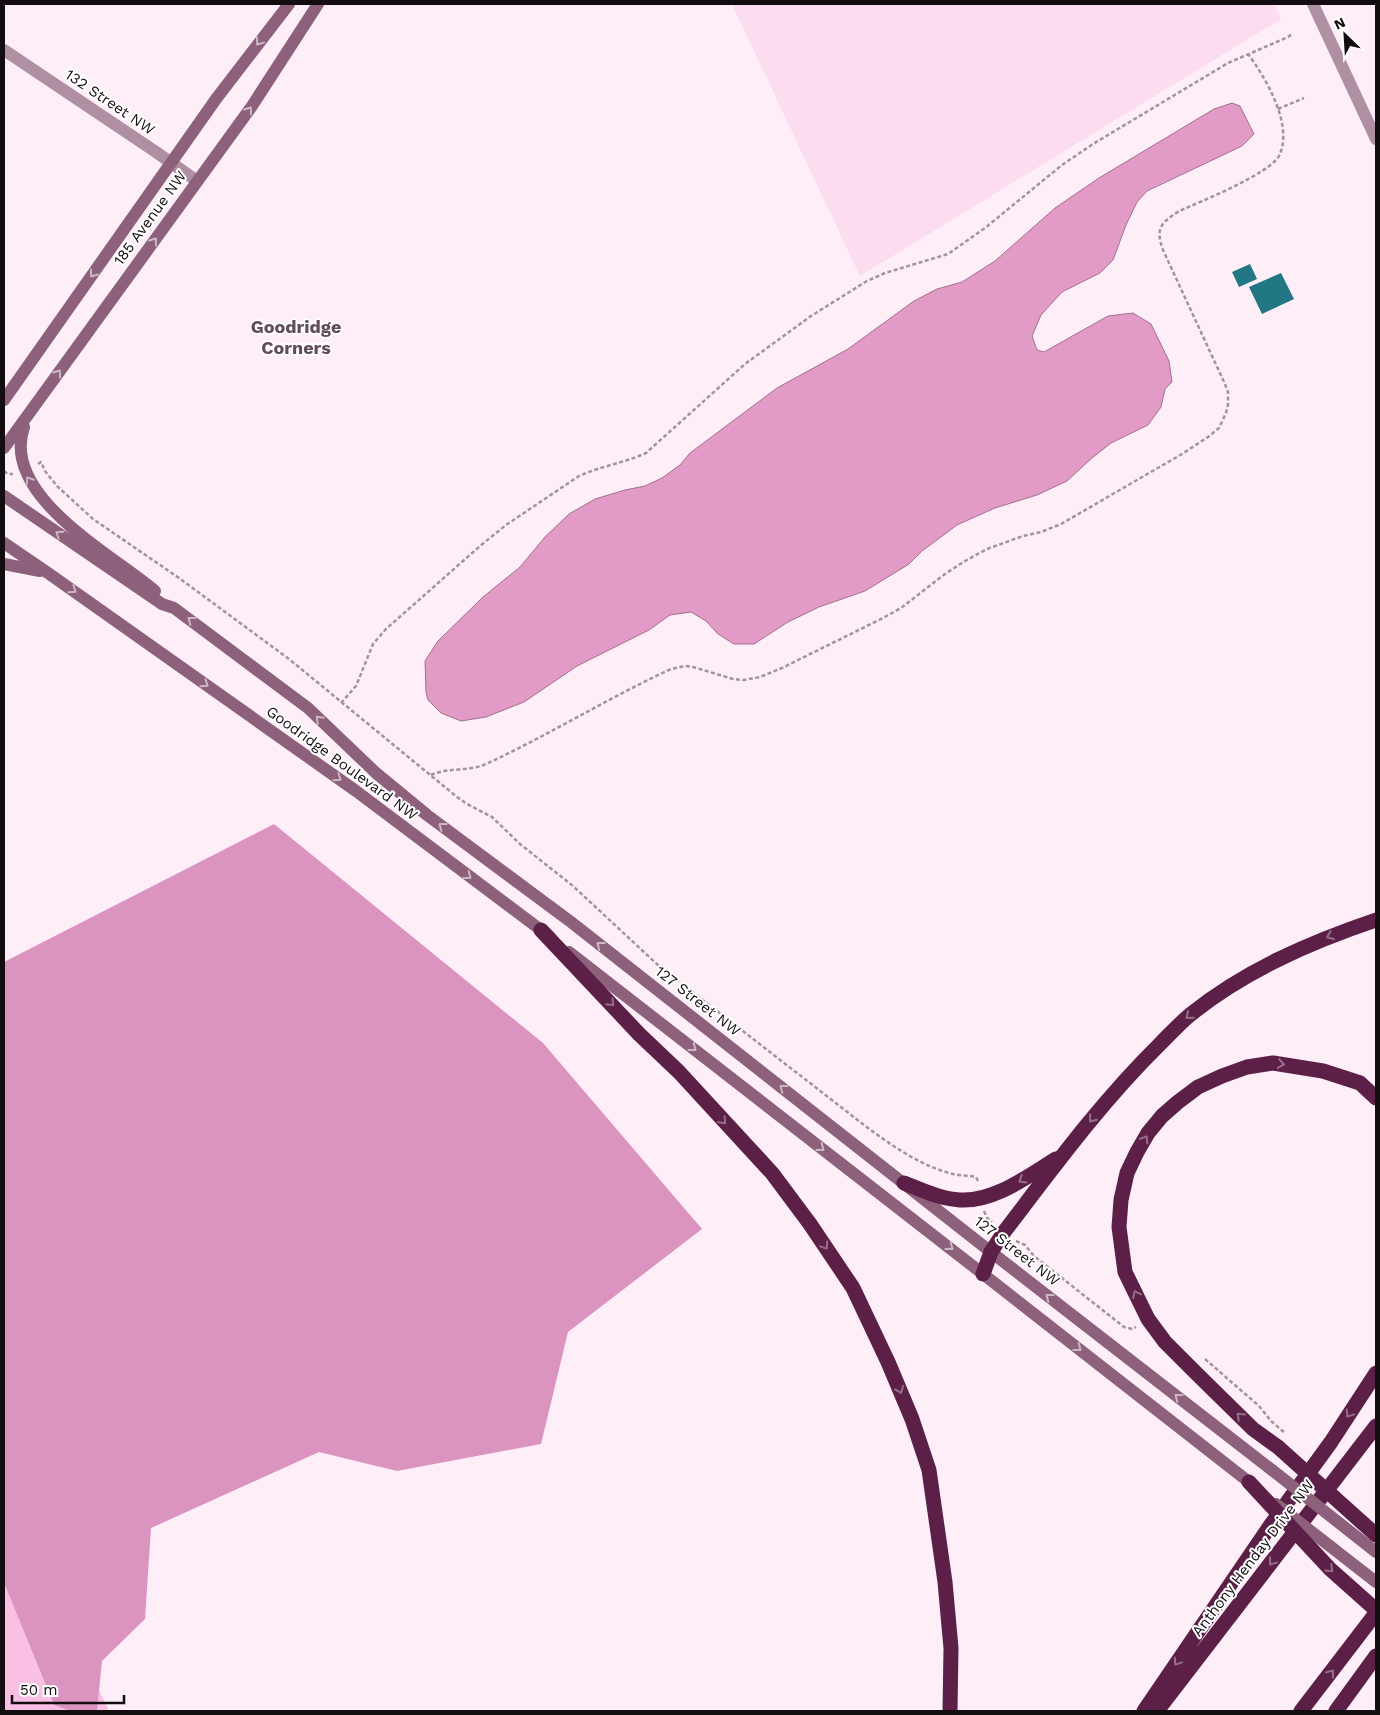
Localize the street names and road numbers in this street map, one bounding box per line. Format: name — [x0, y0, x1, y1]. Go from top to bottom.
street label: 132 Street NW — [62, 65, 158, 139]
street label: 185 Avenue NW — [110, 167, 190, 269]
street label: Goodridge Boulevard NW — [263, 702, 421, 824]
street label: 127 Street NW — [652, 962, 744, 1040]
street label: 127 Street NW — [971, 1212, 1063, 1290]
street label: Anthony Henday Drive NW — [1188, 1476, 1318, 1640]

